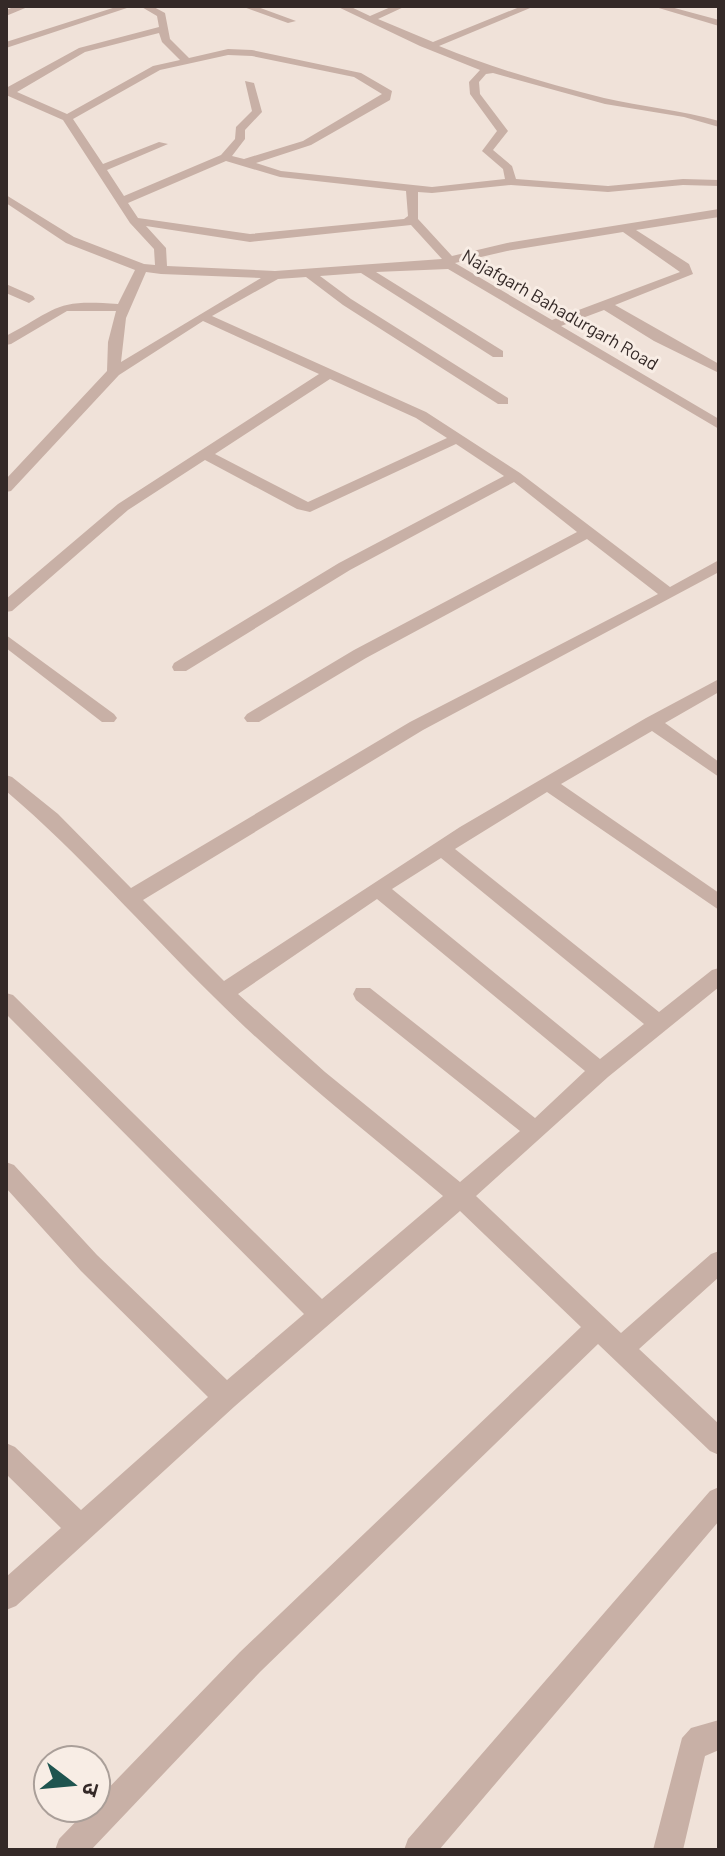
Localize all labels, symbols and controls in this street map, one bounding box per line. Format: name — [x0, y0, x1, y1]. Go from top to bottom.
street label: Najafgarh Bahadurgarh Road — [459, 244, 662, 374]
north arrow — [32, 1744, 112, 1824]
text: उ — [78, 1780, 106, 1801]

